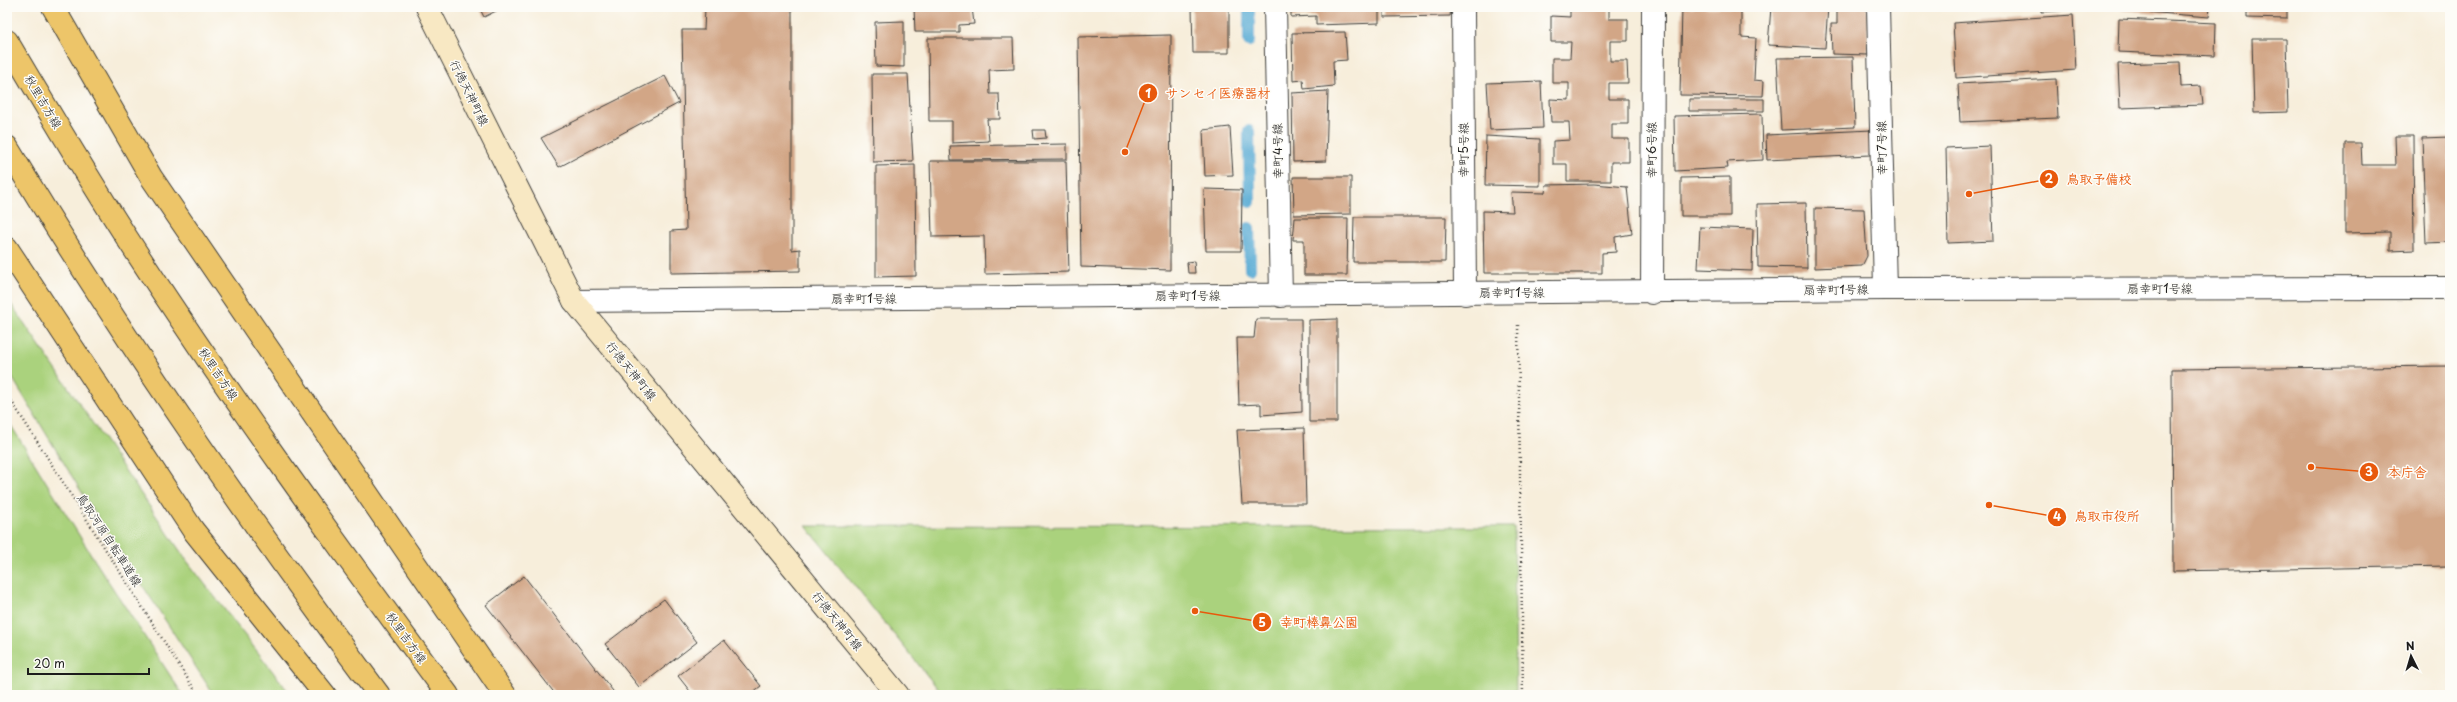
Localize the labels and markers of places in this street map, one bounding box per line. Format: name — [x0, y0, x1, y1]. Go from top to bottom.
callout: サンセイ医療器材 — [1138, 81, 1278, 106]
callout: 鳥取予備校 — [2039, 167, 2140, 192]
callout: 本庁舎 — [2359, 460, 2434, 485]
callout: 鳥取市役所 — [2047, 504, 2148, 529]
callout: 幸町棒鼻公園 — [1252, 610, 1366, 635]

